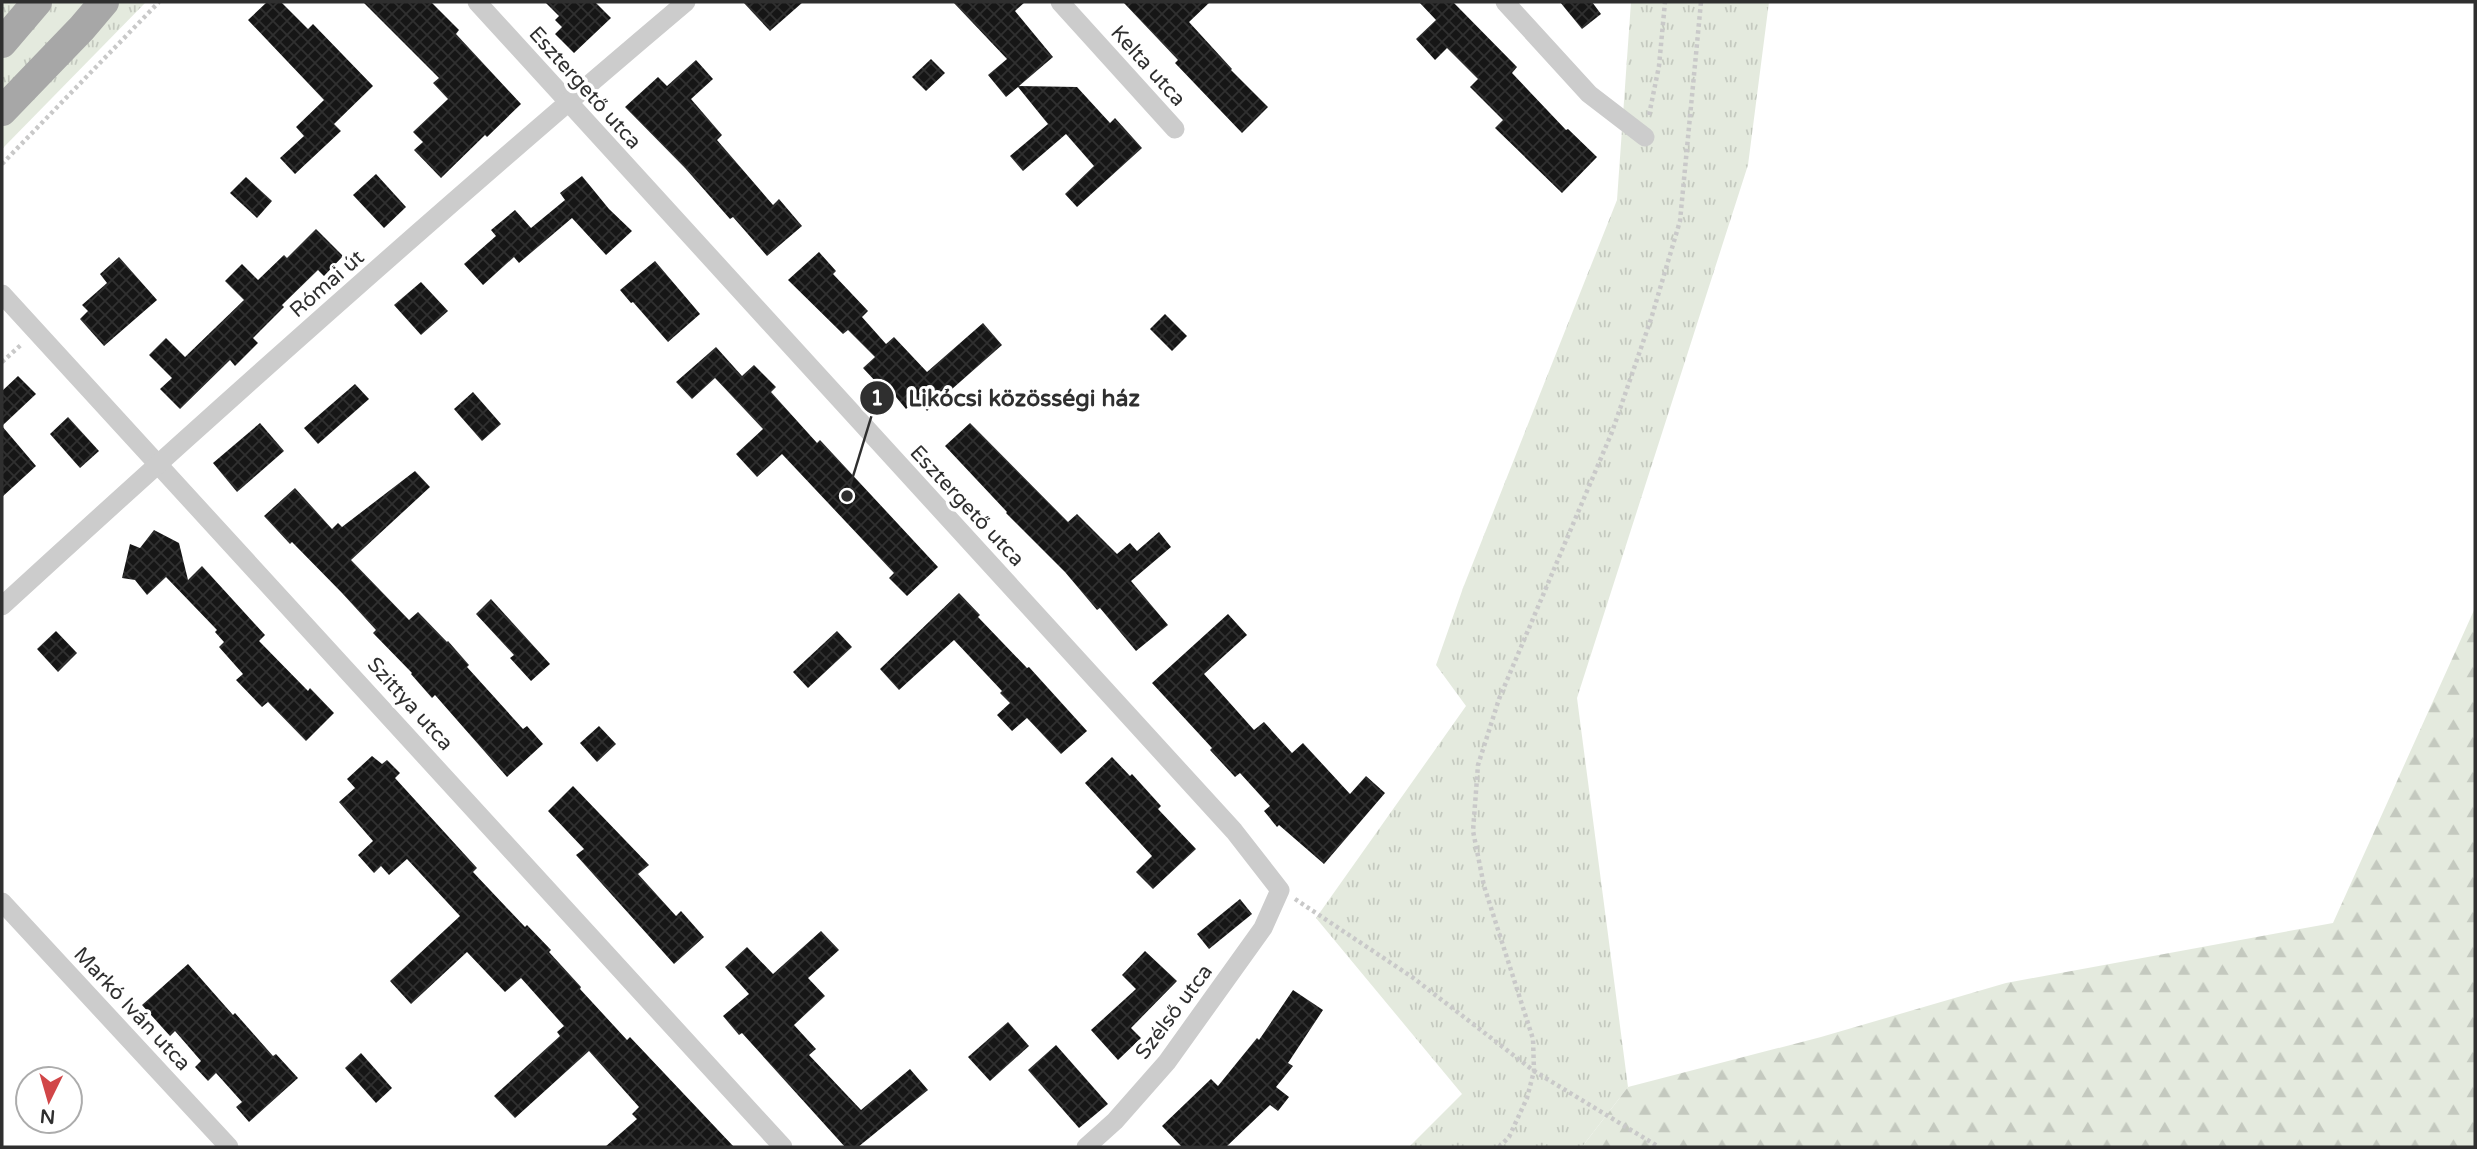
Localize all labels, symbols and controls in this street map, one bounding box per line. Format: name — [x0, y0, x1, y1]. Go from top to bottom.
street label: Kelta utca — [1105, 20, 1191, 112]
street label: Esztergető utca — [523, 22, 647, 154]
street label: Római út — [285, 245, 369, 323]
callout: Likócsi közösségi ház — [859, 376, 1154, 420]
text: Likócsi közösségi ház — [908, 385, 1140, 413]
text: 1 — [870, 386, 884, 411]
street label: Esztergető utca — [905, 440, 1029, 572]
street label: Szittya utca — [362, 652, 458, 756]
street label: Markó Iván utca — [68, 942, 196, 1076]
street label: Szélső utca — [1130, 960, 1218, 1064]
north arrow — [14, 1065, 84, 1135]
text: N — [39, 1104, 56, 1128]

